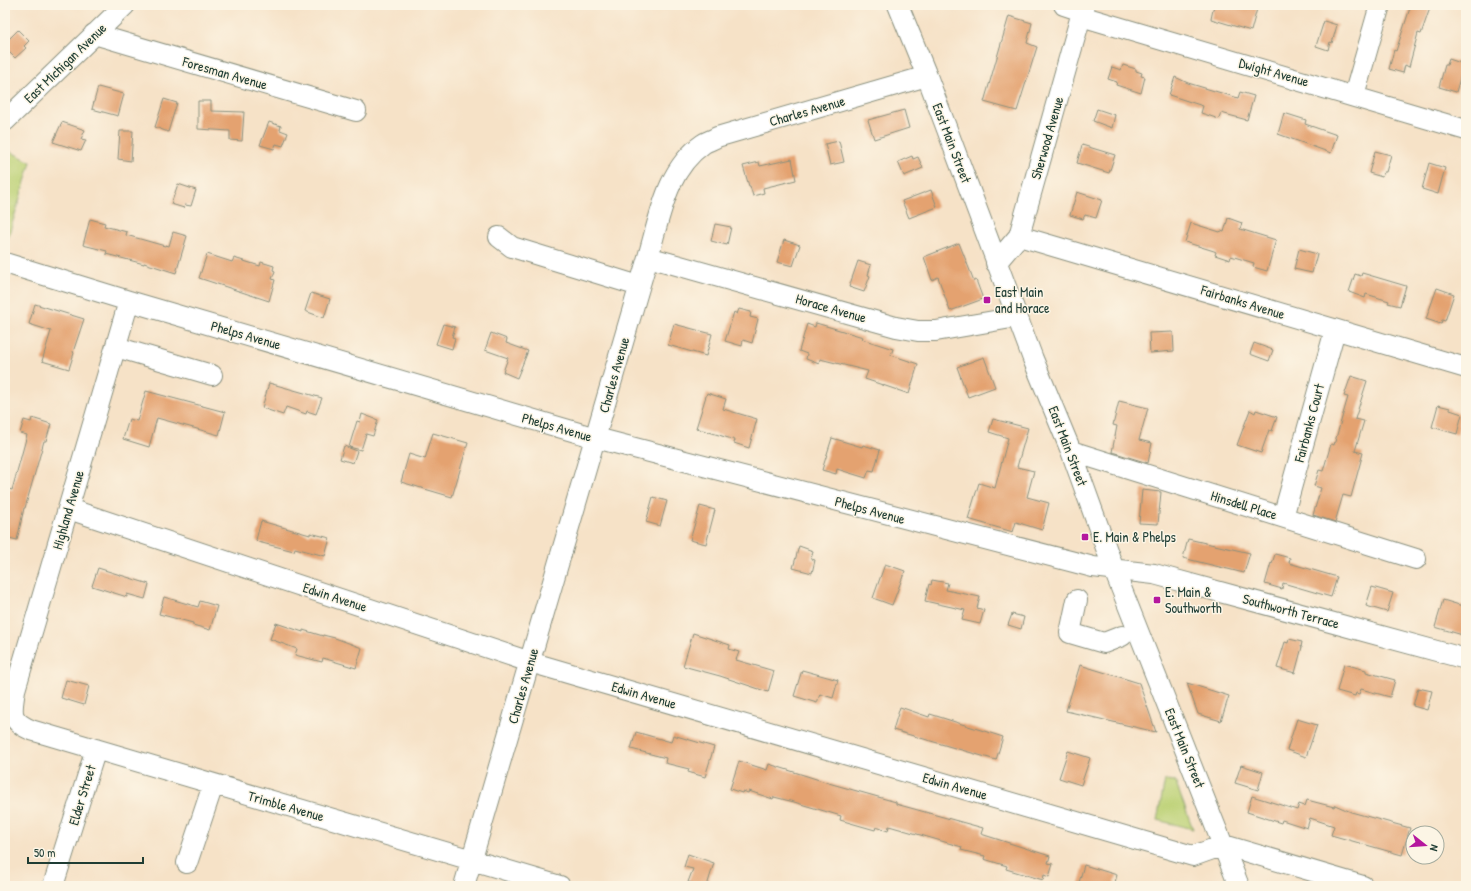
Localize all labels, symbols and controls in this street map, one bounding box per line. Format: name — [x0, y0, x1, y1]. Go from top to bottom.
street label: East Michigan Avenue — [19, 18, 111, 108]
street label: Foresman Avenue — [180, 51, 270, 94]
street label: Dwight Avenue — [1237, 52, 1312, 92]
street label: Charles Avenue — [767, 91, 847, 130]
street label: Sherwood Avenue — [1026, 94, 1068, 181]
street label: East Main Street — [929, 100, 976, 186]
street label: Fairbanks Avenue — [1198, 279, 1288, 323]
place label: East Main and Horace — [995, 282, 1050, 317]
street label: Horace Avenue — [794, 288, 869, 327]
marker: East Main and Horace — [982, 295, 992, 305]
street label: Phelps Avenue — [209, 315, 284, 355]
street label: Charles Avenue — [594, 334, 633, 415]
street label: Fairbanks Court — [1289, 381, 1328, 465]
street label: East Main Street — [1045, 403, 1092, 489]
street label: Phelps Avenue — [520, 407, 595, 447]
street label: Highland Avenue — [47, 468, 89, 552]
street label: Hinsdell Place — [1209, 485, 1280, 524]
street label: Phelps Avenue — [833, 491, 908, 529]
place label: E. Main & Phelps — [1093, 527, 1176, 547]
marker: E. Main & Phelps — [1080, 532, 1090, 542]
street label: Edwin Avenue — [301, 577, 370, 616]
place label: E. Main & Southworth — [1165, 582, 1222, 617]
street label: Southworth Terrace — [1241, 589, 1342, 633]
marker: E. Main & Southworth — [1152, 595, 1162, 605]
street label: Charles Avenue — [503, 645, 542, 726]
street label: Edwin Avenue — [610, 676, 679, 713]
street label: East Main Street — [1161, 705, 1210, 791]
street label: Elder Street — [63, 762, 100, 827]
street label: Edwin Avenue — [921, 767, 990, 804]
street label: Trimble Avenue — [246, 786, 327, 826]
north arrow — [1405, 825, 1445, 865]
scale bar — [28, 839, 143, 865]
text: N — [1427, 843, 1442, 853]
text: 50 m — [34, 844, 55, 861]

